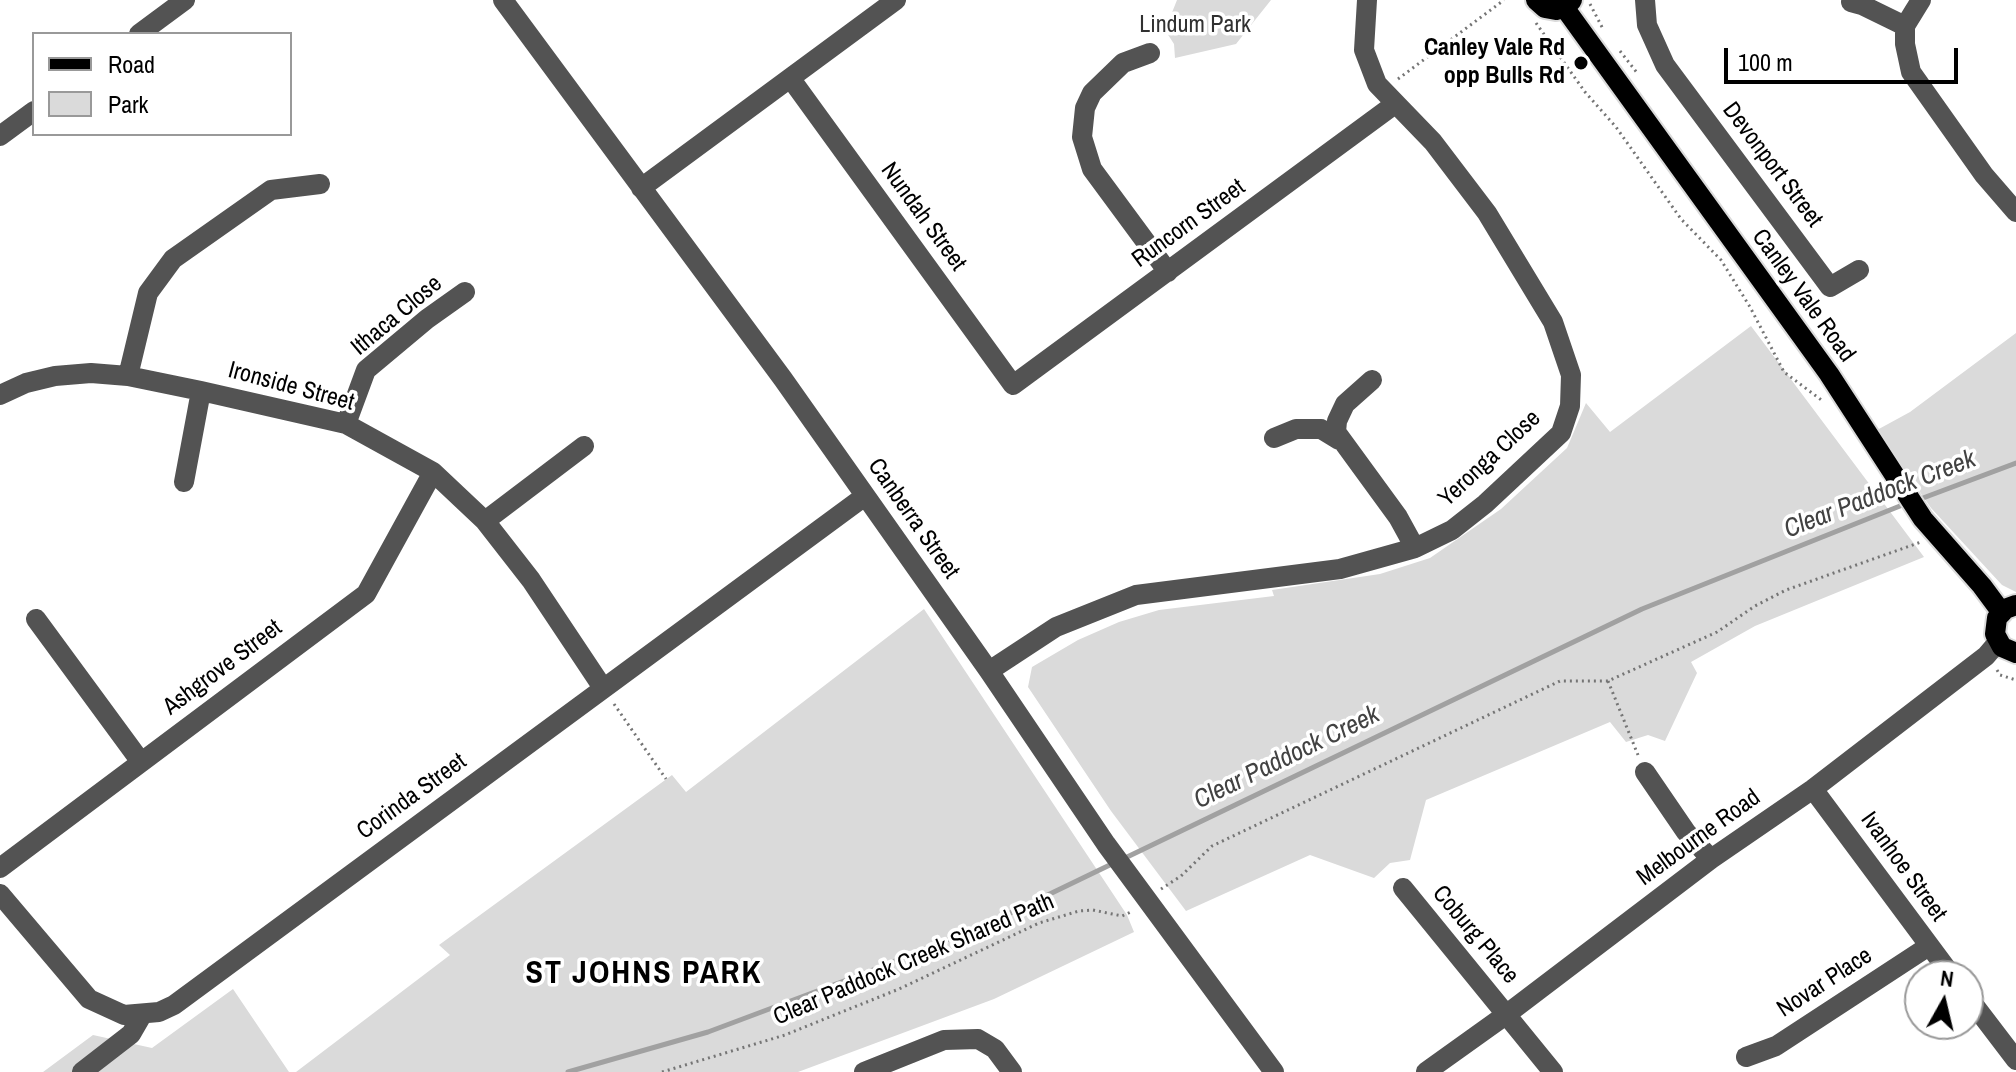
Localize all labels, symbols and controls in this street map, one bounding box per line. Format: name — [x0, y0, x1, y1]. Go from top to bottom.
park label: Lindum Park — [1139, 12, 1251, 40]
legend — [32, 32, 292, 136]
scale bar — [1728, 32, 1962, 82]
place label: Canley Vale Rd opp Bulls Rd — [1424, 35, 1565, 91]
text: 100 m — [1738, 46, 1793, 78]
text: Road — [108, 48, 155, 80]
marker: Canley Vale Rd opp Bulls Rd — [1572, 54, 1590, 72]
text: Park — [108, 88, 148, 120]
street label: Devonport Street — [1716, 97, 1828, 233]
street label: Nundah Street — [874, 157, 972, 277]
street label: Runcorn Street — [1127, 173, 1251, 275]
street label: Canley Vale Road — [1745, 224, 1861, 368]
street label: Ithaca Close — [346, 270, 448, 362]
street label: Ironside Street — [225, 356, 357, 418]
street label: Yeronga Close — [1433, 405, 1547, 513]
water label: Clear Paddock Creek — [1780, 444, 1980, 546]
street label: Canberra Street — [861, 453, 965, 585]
street label: Ashgrove Street — [158, 614, 288, 722]
water label: Clear Paddock Creek — [1189, 700, 1385, 816]
street label: Corinda Street — [352, 748, 472, 846]
street label: Melbourne Road — [1632, 784, 1766, 892]
street label: Ivanhoe Street — [1854, 807, 1952, 927]
street label: Coburg Place — [1426, 880, 1524, 990]
street label: Clear Paddock Creek Shared Path — [769, 888, 1059, 1032]
street label: Novar Place — [1772, 942, 1878, 1024]
district label: ST JOHNS PARK — [526, 955, 762, 993]
north arrow — [1904, 960, 1984, 1040]
text: N — [1939, 962, 1956, 994]

